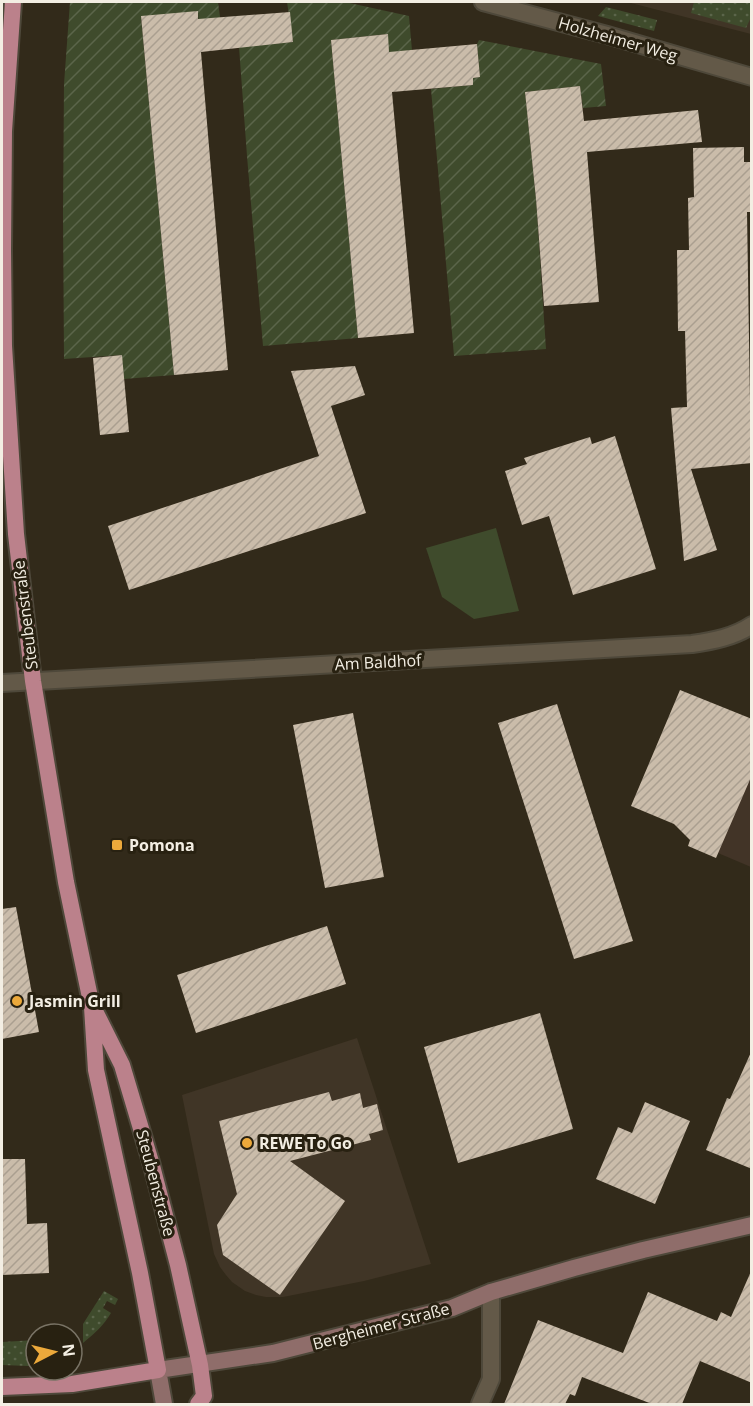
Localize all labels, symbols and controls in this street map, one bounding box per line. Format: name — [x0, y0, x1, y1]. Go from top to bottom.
street label: Holzheimer Weg — [556, 12, 680, 67]
street label: Steubenstraße — [7, 559, 43, 671]
street label: Am Baldhof — [334, 649, 424, 675]
place label: Pomona — [129, 834, 195, 856]
marker: Pomona — [110, 838, 124, 852]
place label: Jasmin Grill — [27, 990, 121, 1012]
marker: Jasmin Grill — [10, 994, 24, 1008]
street label: Steubenstraße — [131, 1127, 181, 1239]
place label: REWE To Go — [259, 1132, 352, 1154]
marker: REWE To Go — [240, 1136, 254, 1150]
street label: Bergheimer Straße — [310, 1297, 452, 1355]
north arrow — [24, 1322, 84, 1382]
text: N — [57, 1342, 81, 1358]

